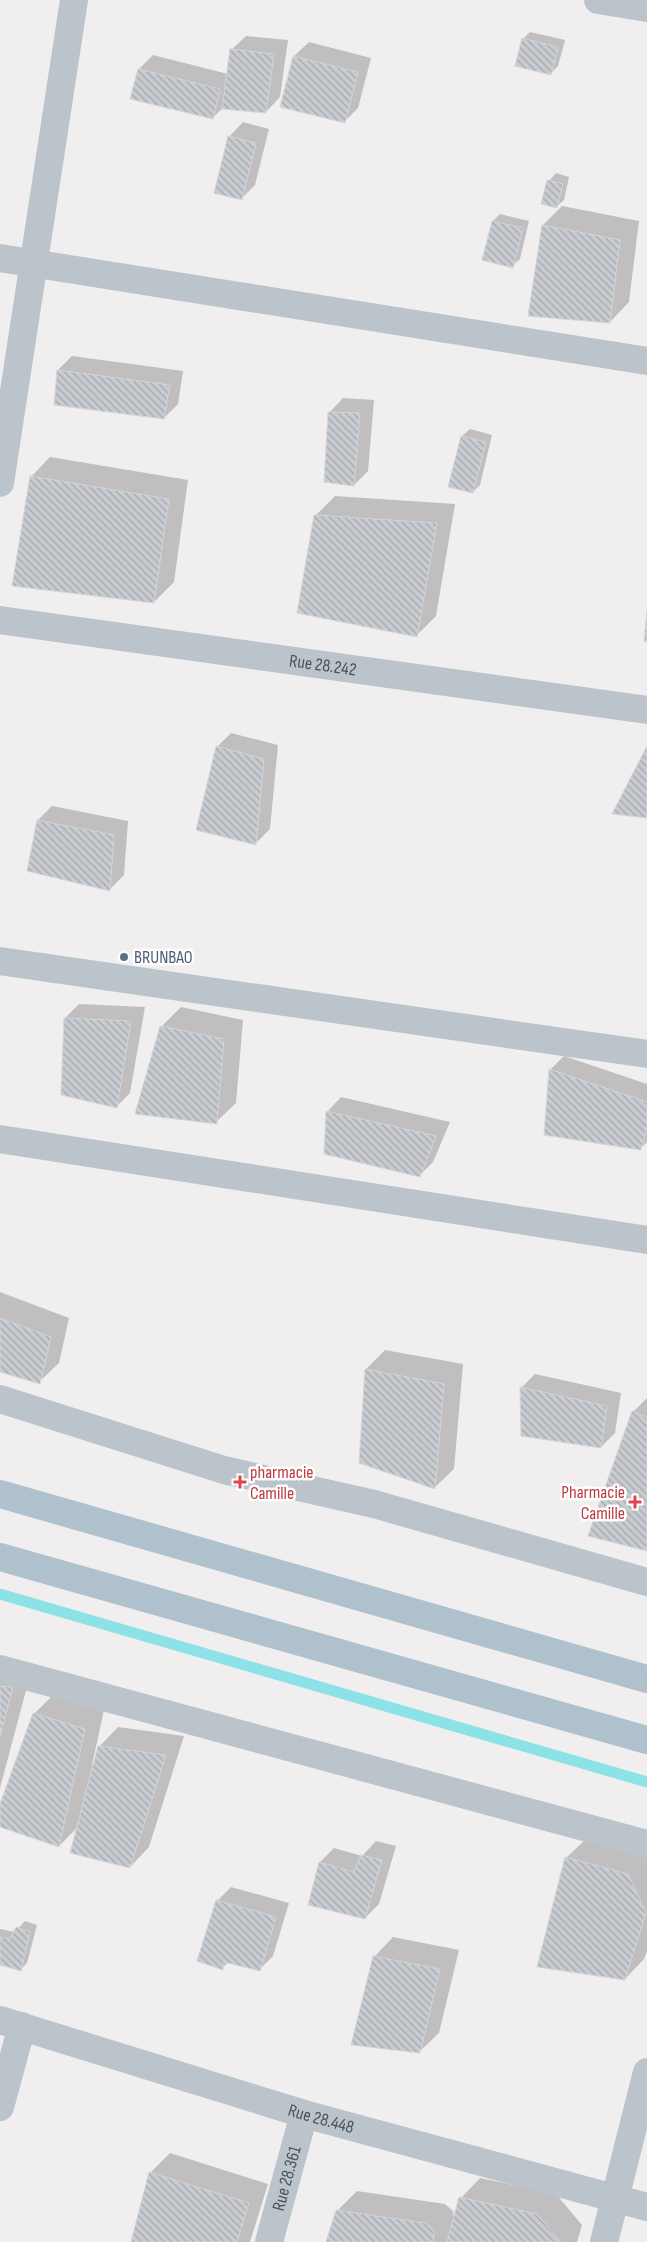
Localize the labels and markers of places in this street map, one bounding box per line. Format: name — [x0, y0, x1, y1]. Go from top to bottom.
place label: BRUNBAO — [134, 947, 193, 968]
marker: BRUNBAO — [118, 951, 130, 963]
place label: pharmacie Camille — [250, 1462, 314, 1504]
marker: pharmacie Camille — [234, 1476, 246, 1488]
place label: Pharmacie Camille — [561, 1482, 625, 1524]
marker: Pharmacie Camille — [629, 1496, 641, 1508]

